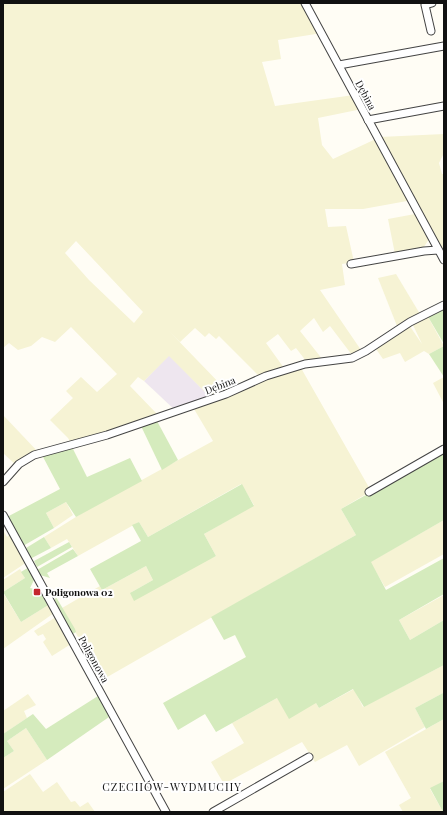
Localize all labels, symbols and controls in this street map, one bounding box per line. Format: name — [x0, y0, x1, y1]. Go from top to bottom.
street label: Dębina — [352, 78, 380, 112]
street label: Dębina — [203, 373, 237, 397]
place label: Poligonowa 02 — [45, 585, 113, 599]
marker: Poligonowa 02 — [32, 587, 42, 597]
street label: Poligonowa — [75, 633, 113, 685]
district label: CZECHÓW-WYDMUCHY — [102, 779, 242, 794]

